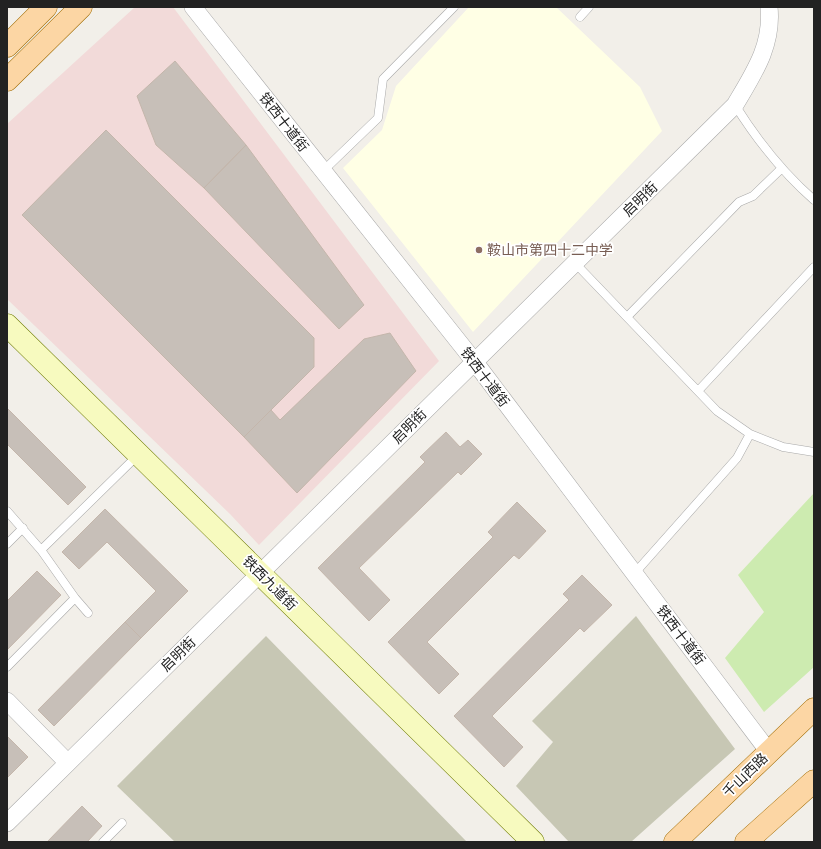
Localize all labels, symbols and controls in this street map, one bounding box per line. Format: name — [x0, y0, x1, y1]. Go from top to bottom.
street label: 铁西十道街 — [256, 89, 312, 155]
street label: 启明街 — [619, 179, 661, 219]
place label: 鞍山市第四十二中学 — [487, 242, 613, 258]
marker: 鞍山市第四十二中学 — [474, 245, 484, 255]
street label: 铁西十道街 — [458, 344, 512, 410]
street label: 启明街 — [388, 405, 430, 447]
street label: 铁西九道街 — [240, 553, 300, 613]
street label: 铁西十道街 — [654, 602, 708, 668]
street label: 启明街 — [157, 634, 199, 674]
street label: 千山西路 — [719, 750, 771, 800]

